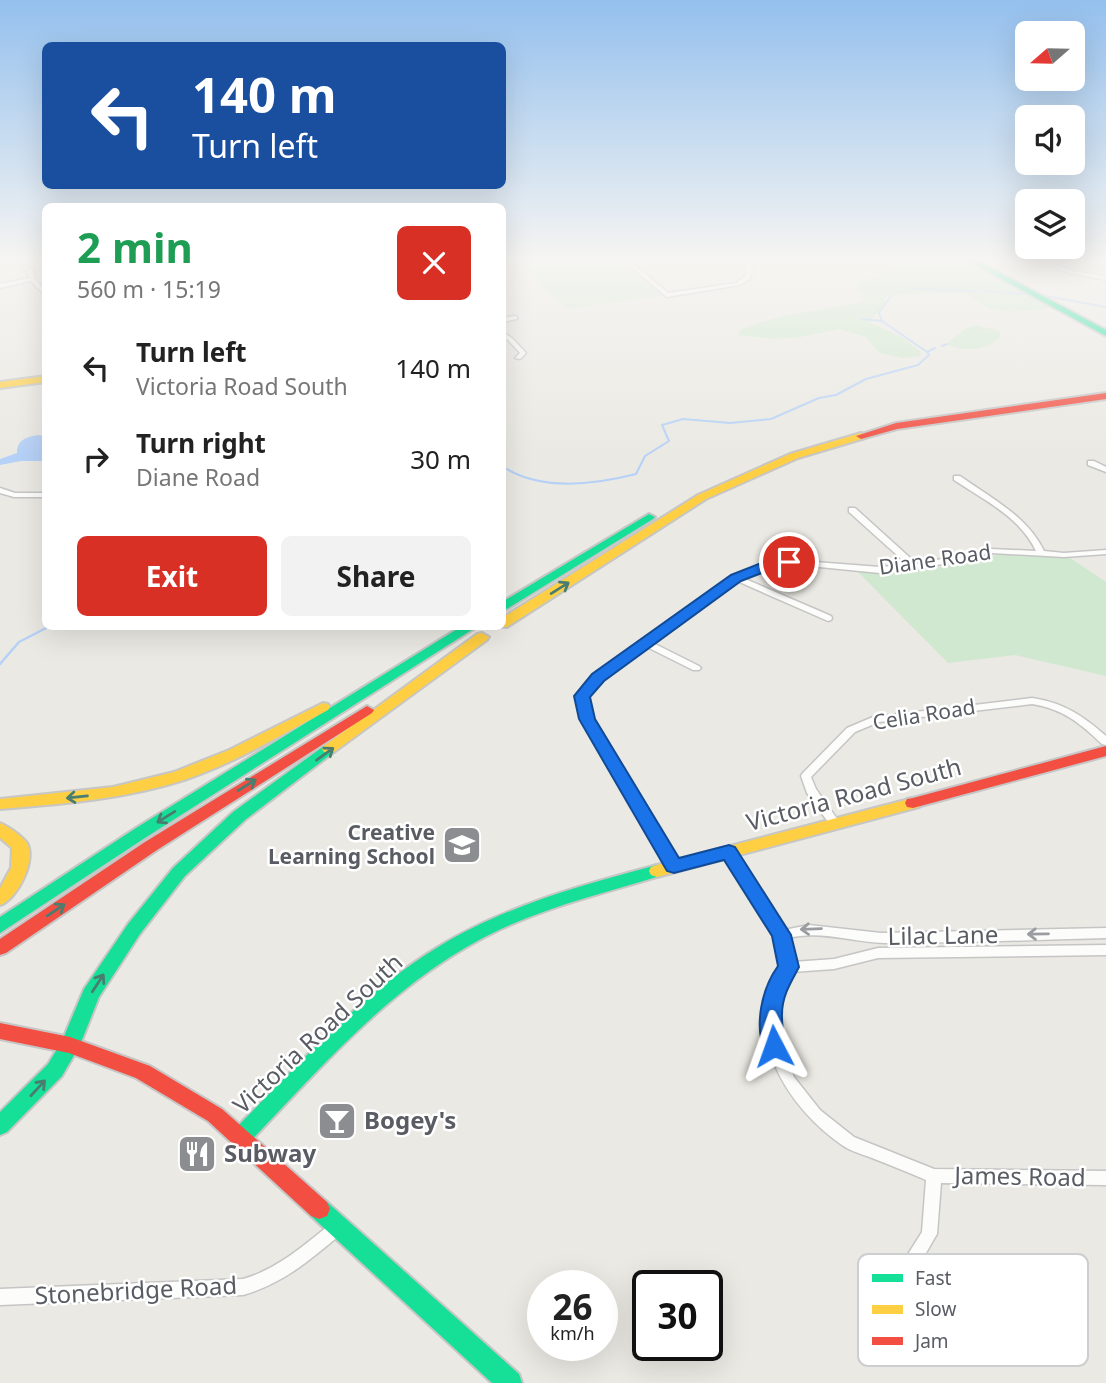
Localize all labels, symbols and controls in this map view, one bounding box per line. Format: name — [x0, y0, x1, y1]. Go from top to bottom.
north arrow — [1015, 21, 1085, 91]
map controls — [1015, 21, 1085, 259]
text: 140 m — [192, 61, 337, 127]
icon: left — [77, 70, 168, 161]
button: sound — [1015, 105, 1085, 175]
text: Turn left — [192, 124, 318, 167]
button: layers — [1015, 189, 1085, 259]
text: 2 min — [77, 218, 193, 275]
button: close — [397, 226, 471, 300]
text: 560 m · 15:19 — [77, 273, 221, 305]
text: Turn left — [136, 334, 247, 370]
icon: left — [77, 349, 115, 387]
text: 140 m — [395, 350, 471, 386]
text: Victoria Road South — [136, 370, 348, 402]
text: Turn right — [136, 425, 266, 461]
icon: right — [77, 440, 115, 478]
text: 30 m — [410, 441, 471, 477]
text: Diane Road — [136, 461, 260, 493]
pin — [759, 532, 819, 592]
button: Exit — [77, 536, 267, 616]
button: Share — [281, 536, 471, 616]
street label: Diane Road — [877, 537, 993, 581]
icon: arrive — [770, 543, 808, 581]
one-way arrow — [550, 580, 569, 595]
street label: Celia Road — [870, 692, 977, 736]
one-way arrow — [315, 747, 334, 761]
street label: Victoria Road South — [743, 749, 965, 838]
one-way arrow — [236, 778, 256, 792]
one-way arrow — [66, 790, 88, 803]
one-way arrow — [157, 811, 177, 825]
place label: Creative Learning School — [268, 818, 435, 870]
school or university icon: Creative Learning School — [441, 824, 483, 866]
one-way arrow — [46, 903, 66, 917]
street label: Lilac Lane — [887, 917, 999, 952]
one-way arrow — [800, 923, 823, 936]
one-way arrow — [1027, 928, 1050, 941]
street label: Victoria Road South — [225, 945, 409, 1120]
one-way arrow — [91, 974, 106, 993]
position arrow — [737, 1009, 811, 1083]
one-way arrow — [30, 1080, 47, 1097]
bar icon: Bogey's — [316, 1100, 358, 1142]
place label: Bogey's — [364, 1103, 456, 1136]
restaurant icon: Subway — [176, 1133, 218, 1175]
place label: Subway — [224, 1136, 316, 1169]
street label: James Road — [952, 1158, 1086, 1193]
legend — [858, 1254, 1088, 1366]
text: Fast — [915, 1265, 952, 1291]
street label: Stonebridge Road — [34, 1268, 238, 1311]
speed limit sign: 30 — [632, 1270, 723, 1361]
text: 26 — [552, 1283, 593, 1330]
text: Slow — [915, 1296, 956, 1322]
text: km/h — [550, 1321, 595, 1345]
text: Jam — [913, 1328, 949, 1354]

